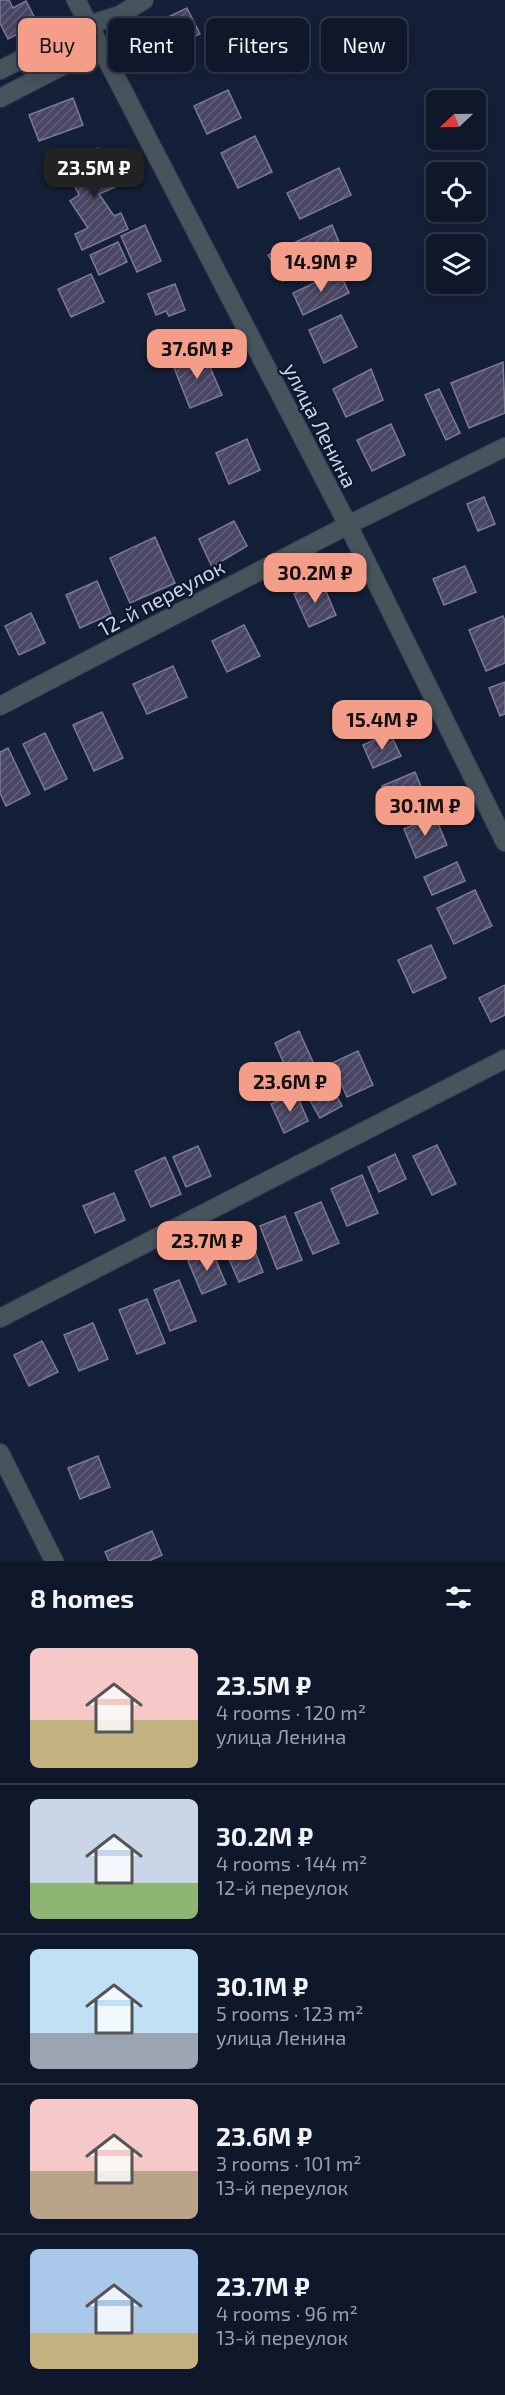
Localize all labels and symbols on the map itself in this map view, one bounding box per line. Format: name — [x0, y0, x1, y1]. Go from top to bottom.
north arrow — [426, 90, 486, 150]
pin: 23.5M ₽ — [39, 148, 149, 199]
pin: 14.9M ₽ — [266, 242, 376, 293]
pin: 37.6M ₽ — [142, 329, 252, 380]
street label: улица Ленина — [278, 358, 363, 492]
street label: 12-й переулок — [94, 553, 229, 642]
pin: 30.2M ₽ — [260, 553, 370, 604]
pin: 15.4M ₽ — [327, 700, 437, 751]
pin: 30.1M ₽ — [370, 786, 480, 837]
pin: 23.6M ₽ — [235, 1062, 345, 1113]
pin: 23.7M ₽ — [152, 1221, 262, 1272]

